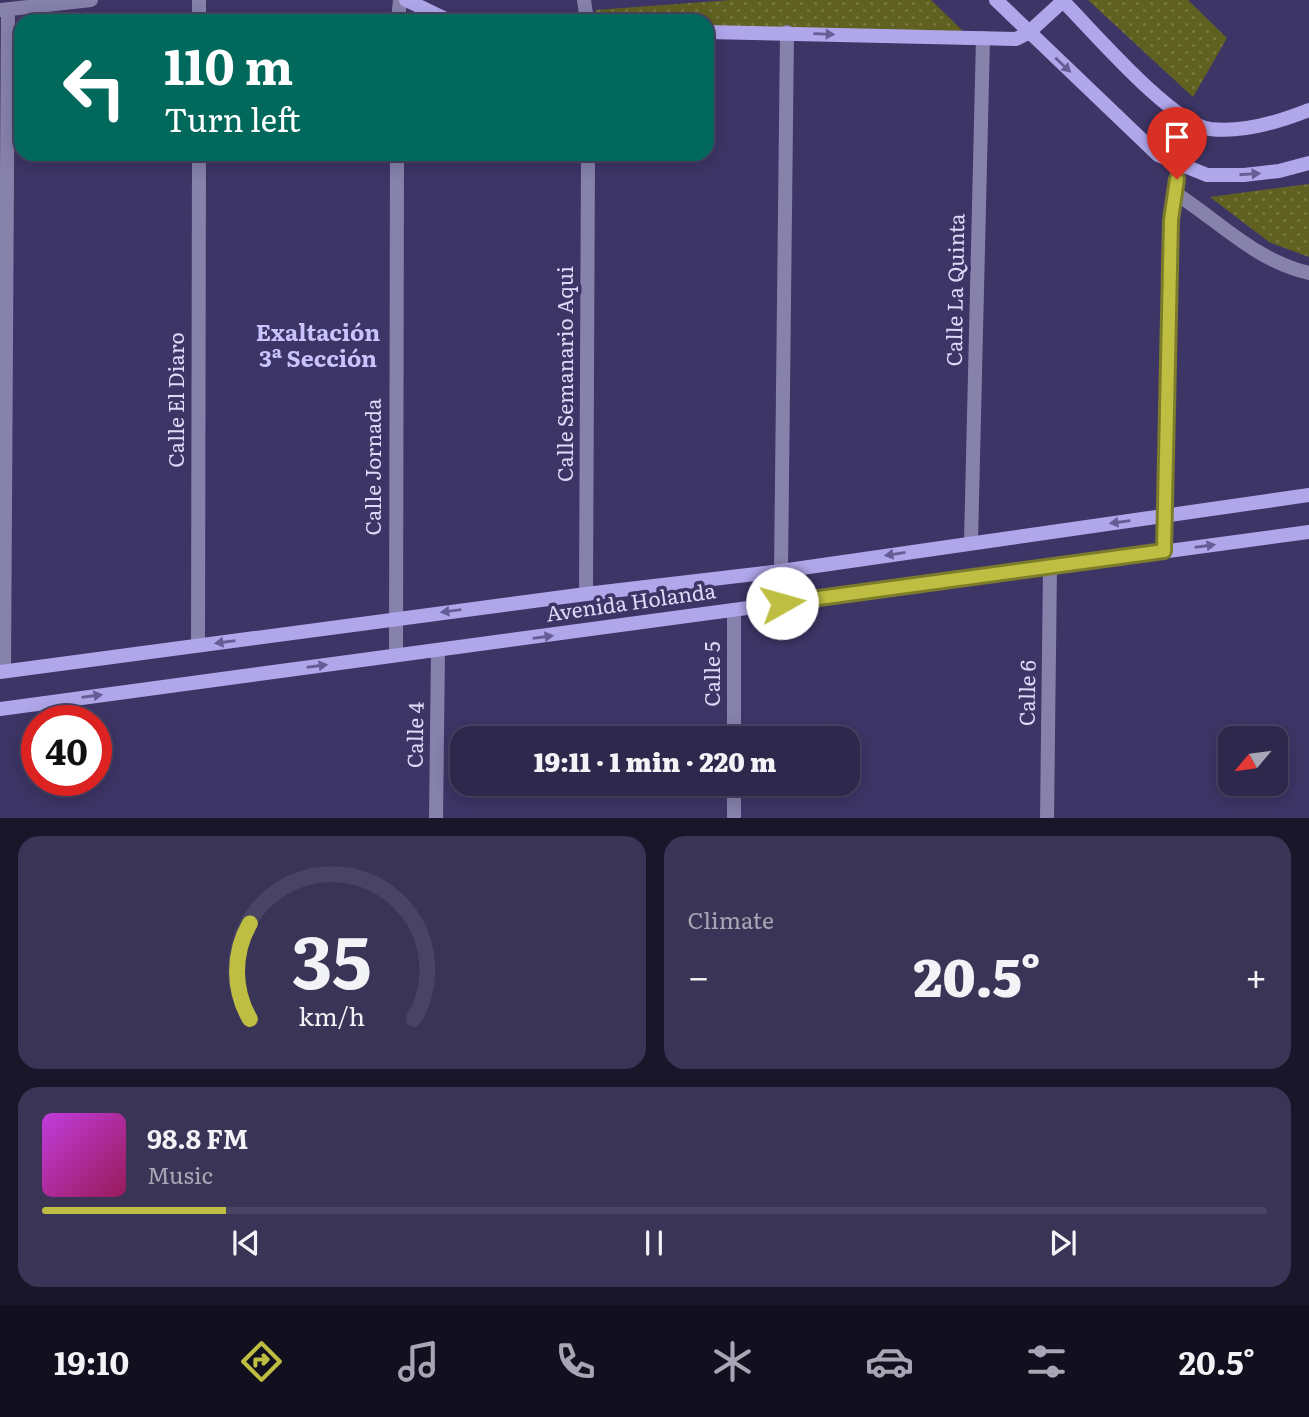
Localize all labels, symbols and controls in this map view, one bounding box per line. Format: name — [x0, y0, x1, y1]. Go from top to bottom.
text: 110 m — [164, 27, 293, 100]
one-way arrow — [813, 28, 835, 39]
icon: left — [49, 42, 140, 133]
one-way arrow — [1054, 56, 1071, 72]
text: Turn left — [164, 94, 301, 142]
pin — [1147, 107, 1207, 179]
icon: arrive — [1158, 118, 1196, 156]
one-way arrow — [1239, 168, 1261, 179]
street label: Calle La Quinta — [937, 213, 970, 367]
street label: Calle Semanario Aqui — [548, 266, 579, 482]
district label: Exaltación 3ª Sección — [256, 314, 380, 374]
street label: Calle El Diaro — [159, 332, 190, 468]
street label: Calle Jornada — [356, 398, 387, 535]
one-way arrow — [1109, 516, 1131, 527]
one-way arrow — [1194, 540, 1216, 551]
one-way arrow — [884, 549, 906, 560]
position arrow — [745, 566, 819, 640]
street label: Avenida Holanda — [544, 573, 718, 628]
one-way arrow — [439, 606, 461, 617]
one-way arrow — [532, 631, 554, 642]
one-way arrow — [214, 636, 236, 647]
street label: Calle 5 — [695, 641, 726, 707]
one-way arrow — [306, 660, 328, 671]
street label: Calle 6 — [1009, 660, 1042, 726]
one-way arrow — [81, 691, 103, 702]
street label: Calle 4 — [397, 701, 430, 768]
speed limit sign: 40 — [21, 705, 112, 796]
north arrow — [1218, 726, 1288, 796]
map controls — [1218, 726, 1288, 796]
text: 19:11 · 1 min · 220 m — [534, 741, 776, 780]
text: Climate — [688, 902, 774, 936]
text: 35 — [292, 903, 372, 1011]
text: 20.5° — [914, 936, 1041, 1013]
text: − — [688, 946, 710, 1003]
text: + — [1245, 946, 1267, 1003]
text: km/h — [298, 996, 365, 1033]
text: 98.8 FM — [147, 1118, 248, 1157]
text: Music — [147, 1157, 213, 1191]
icon: previous — [227, 1224, 265, 1262]
icon: pause — [635, 1224, 673, 1262]
icon: next — [1044, 1224, 1082, 1262]
text: 19:10 — [54, 1337, 129, 1385]
icon: directions — [237, 1337, 286, 1386]
icon: music — [394, 1337, 443, 1386]
icon: phone — [551, 1337, 600, 1386]
icon: climate — [708, 1337, 757, 1386]
icon: car — [865, 1337, 914, 1386]
icon: filters — [1022, 1337, 1071, 1386]
text: 20.5° — [1179, 1337, 1255, 1385]

